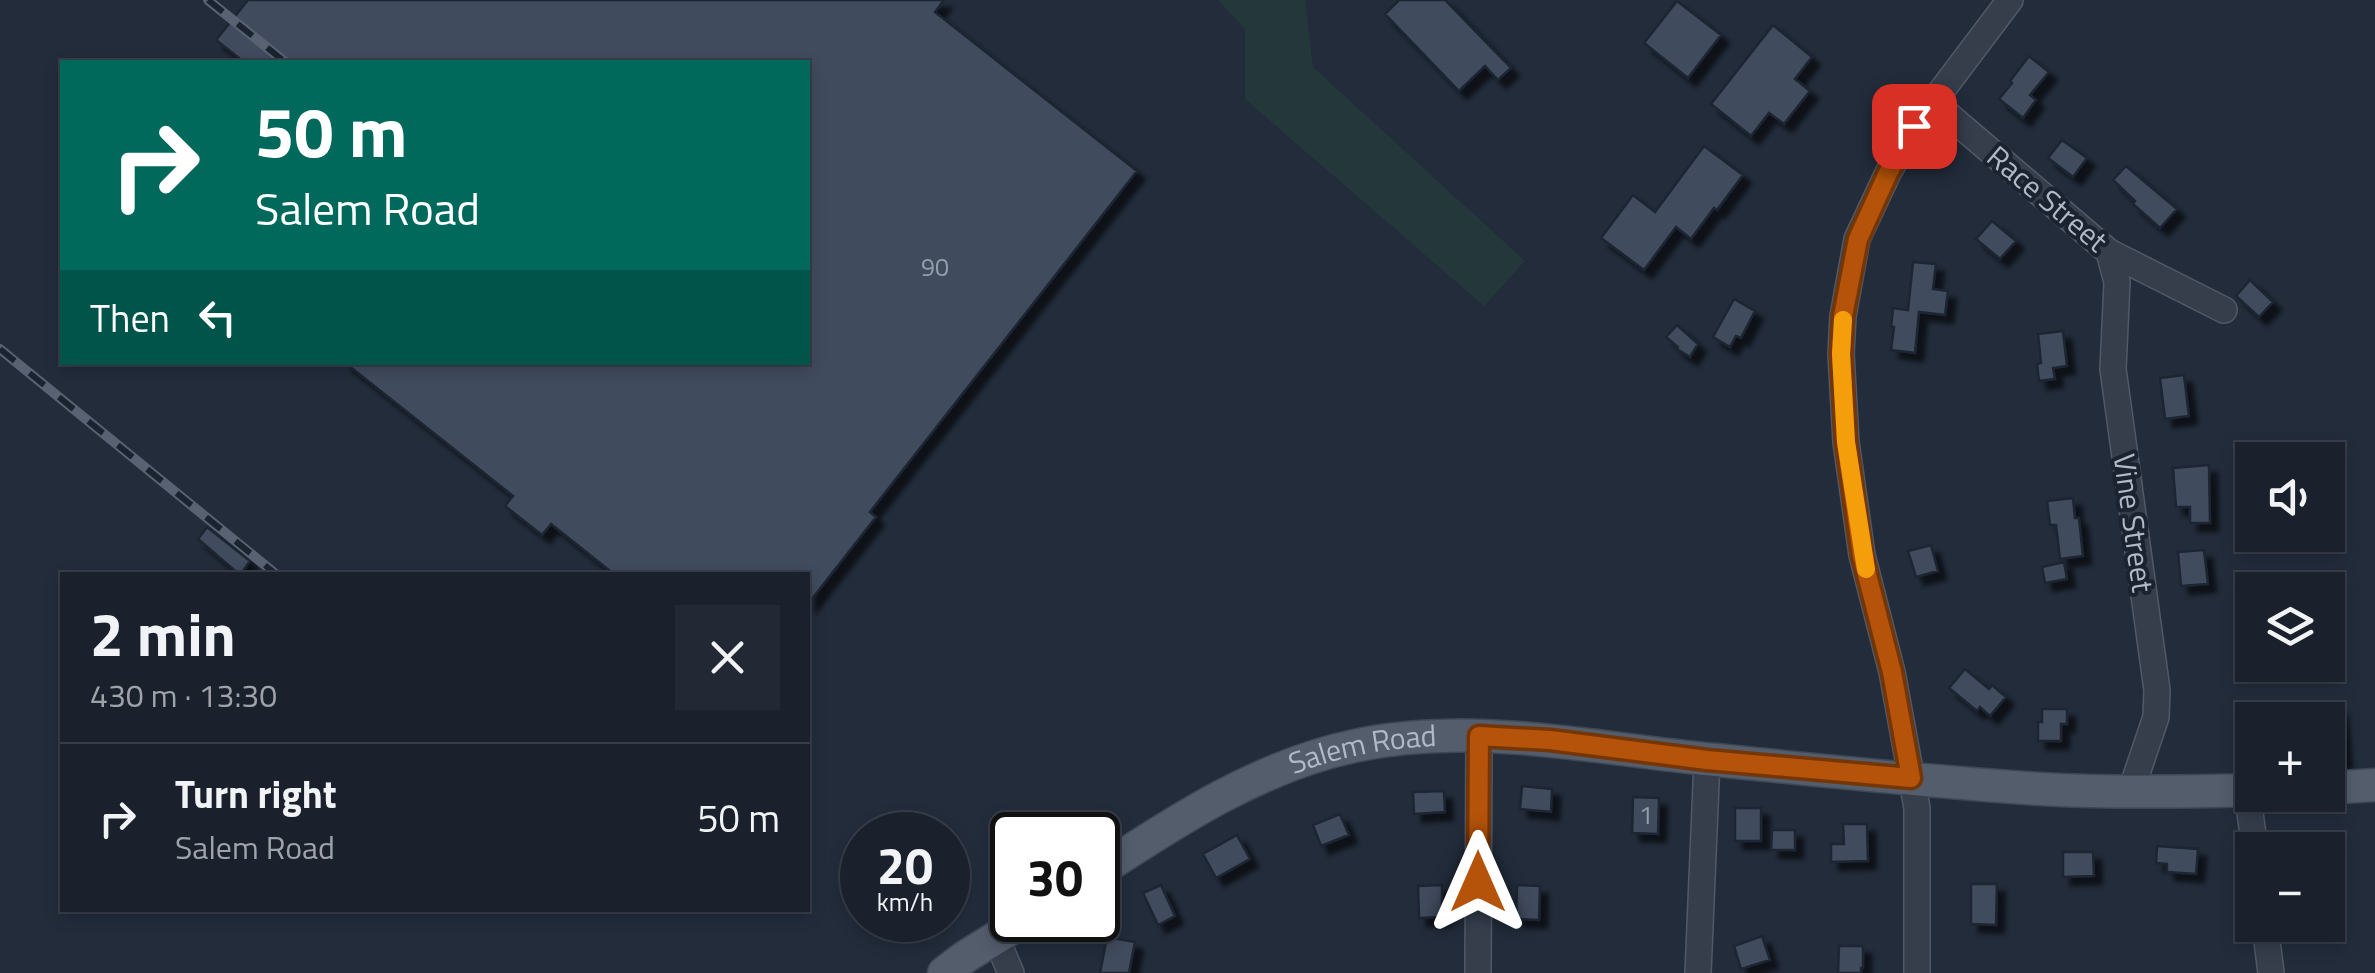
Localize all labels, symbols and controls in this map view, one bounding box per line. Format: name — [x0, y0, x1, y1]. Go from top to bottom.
text: 50 m — [255, 78, 408, 184]
pin — [1872, 84, 1957, 169]
icon: arrive — [1887, 99, 1942, 154]
icon: right — [90, 100, 220, 230]
street label: Race Street — [1977, 134, 2119, 263]
text: Salem Road — [255, 174, 480, 242]
house number: 90 — [921, 248, 949, 286]
text: Then — [90, 289, 170, 347]
icon: left — [190, 290, 245, 345]
map controls — [2235, 442, 2345, 942]
button: sound — [2235, 442, 2345, 552]
street label: Vine Street — [2102, 451, 2167, 595]
button: layers — [2235, 572, 2345, 682]
text: 2 min — [90, 588, 236, 679]
button: close — [675, 605, 780, 710]
text: 430 m · 13:30 — [90, 671, 277, 719]
button: + — [2235, 702, 2345, 812]
street label: Salem Road — [1282, 712, 1437, 786]
text: Turn right — [175, 765, 337, 823]
text: 50 m — [697, 789, 780, 847]
icon: right — [90, 791, 145, 846]
house number: 1 — [1639, 796, 1653, 834]
speed limit sign: 30 — [990, 812, 1120, 942]
text: Salem Road — [175, 823, 335, 871]
text: 20 — [877, 827, 933, 903]
position arrow — [1426, 830, 1530, 934]
button: − — [2235, 832, 2345, 942]
text: km/h — [877, 883, 933, 921]

